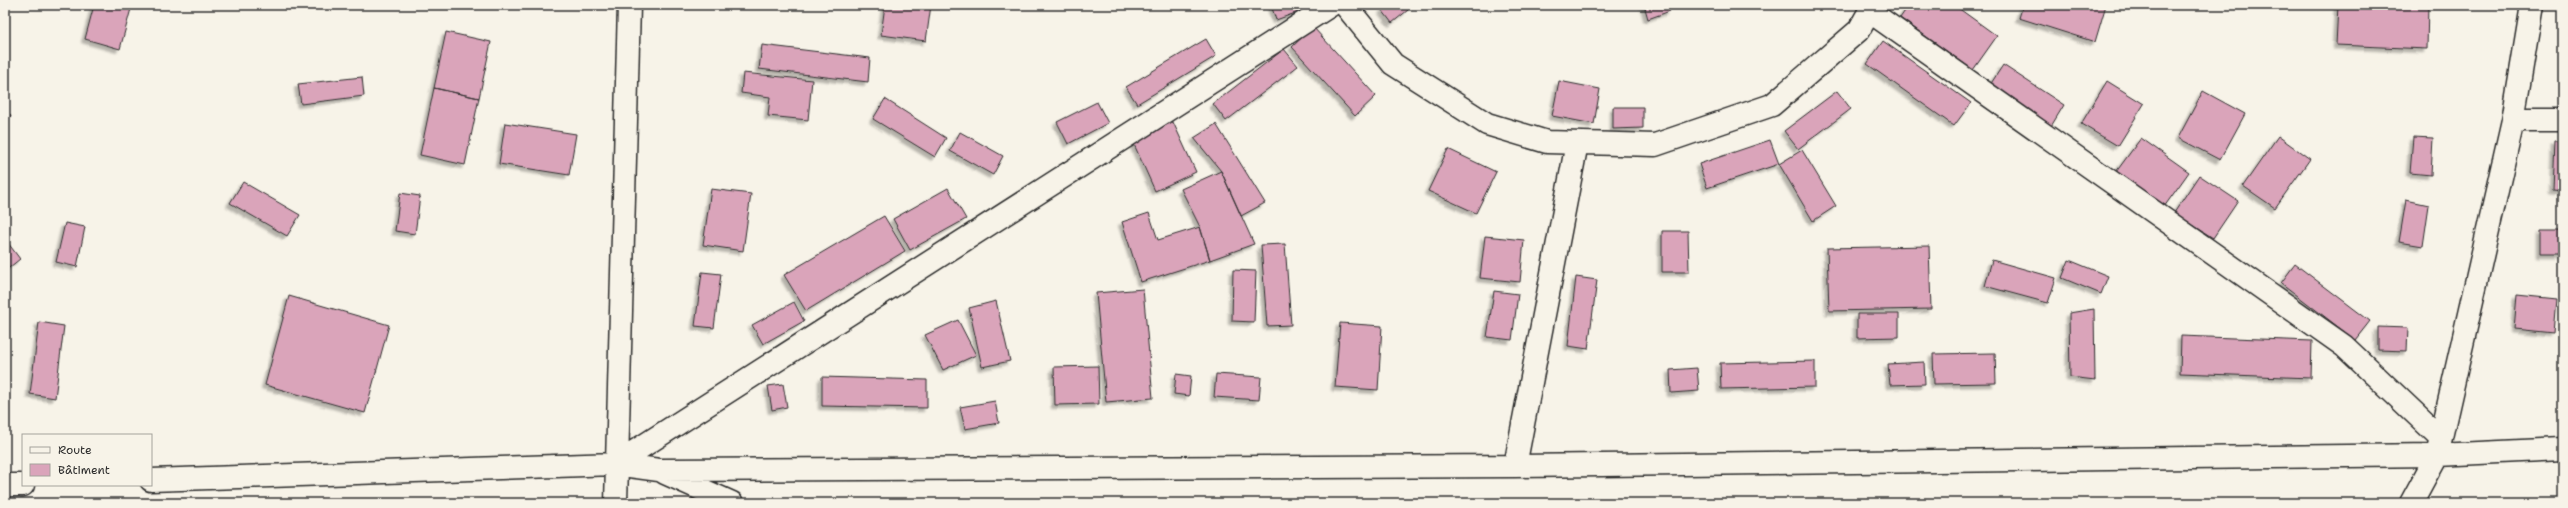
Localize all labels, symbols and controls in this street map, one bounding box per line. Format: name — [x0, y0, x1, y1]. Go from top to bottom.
legend — [22, 434, 152, 486]
text: Route — [58, 442, 92, 458]
text: Bâtiment — [58, 462, 110, 478]

